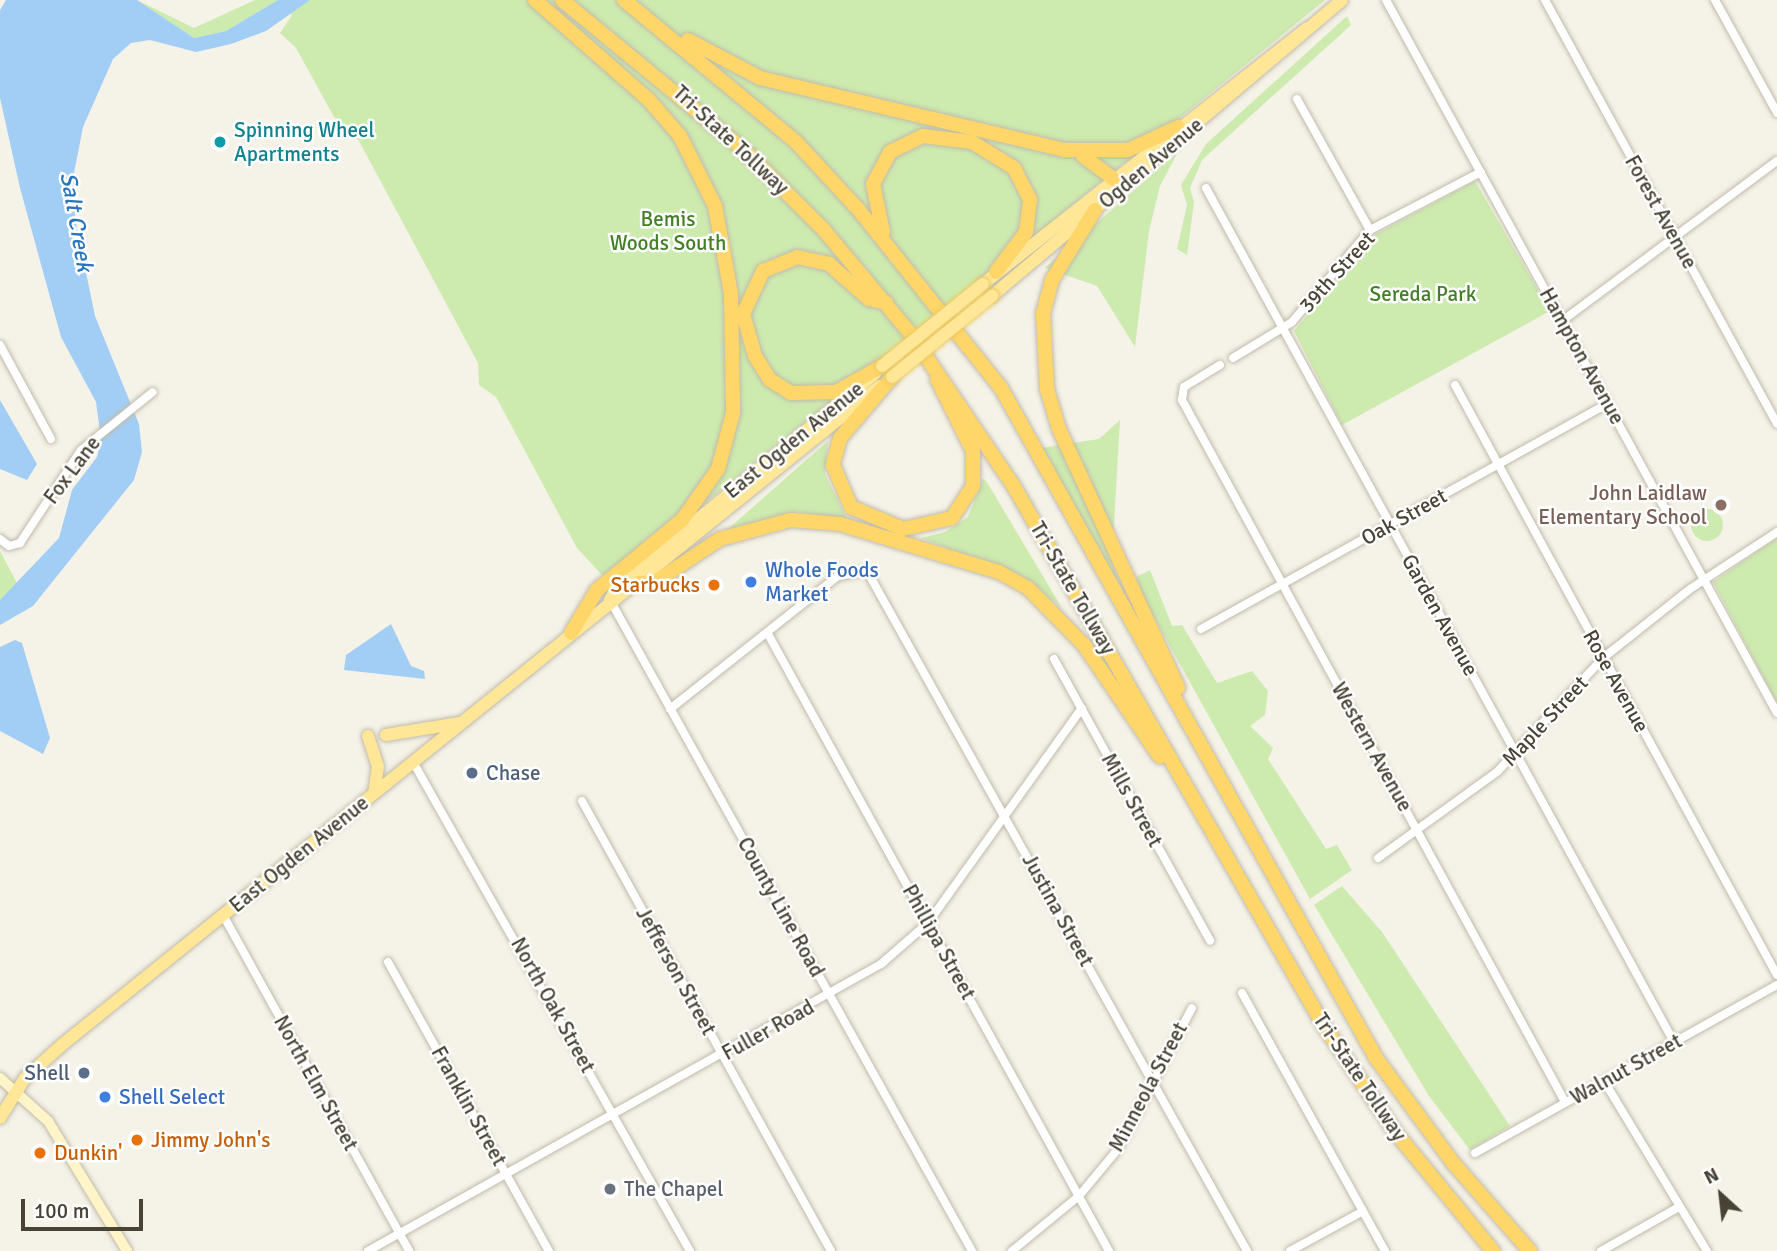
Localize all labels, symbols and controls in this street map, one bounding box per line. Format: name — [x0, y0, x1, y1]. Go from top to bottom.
street label: Tri-State Tollway — [668, 80, 794, 200]
street label: Ogden Avenue — [1094, 112, 1208, 214]
place label: Spinning Wheel Apartments — [234, 117, 375, 167]
marker: Spinning Wheel Apartments — [212, 134, 228, 150]
street label: Forest Avenue — [1619, 151, 1703, 273]
water label: Salt Creek — [54, 170, 98, 274]
park label: Bemis Woods South — [610, 206, 726, 256]
street label: 39th Street — [1294, 226, 1380, 318]
park label: Sereda Park — [1370, 281, 1476, 307]
street label: Hampton Avenue — [1534, 283, 1630, 429]
street label: East Ogden Avenue — [719, 376, 869, 504]
street label: Fox Lane — [38, 431, 106, 509]
place label: John Laidlaw Elementary School — [1538, 480, 1707, 530]
street label: Oak Street — [1357, 483, 1451, 551]
marker: John Laidlaw Elementary School — [1713, 497, 1729, 513]
street label: Tri-State Tollway — [1025, 517, 1121, 659]
street label: Garden Avenue — [1396, 550, 1484, 680]
place label: Whole Foods Market — [765, 557, 879, 607]
place label: Starbucks — [610, 572, 700, 598]
marker: Whole Foods Market — [743, 574, 759, 590]
marker: Starbucks — [706, 577, 722, 593]
street label: Rose Avenue — [1578, 625, 1654, 737]
street label: Maple Street — [1497, 671, 1593, 771]
street label: Western Avenue — [1326, 678, 1418, 816]
street label: Mills Street — [1096, 749, 1168, 851]
place label: Chase — [486, 760, 540, 786]
marker: Chase — [464, 765, 480, 781]
street label: East Ogden Avenue — [224, 790, 374, 918]
street label: County Line Road — [732, 833, 830, 981]
street label: Justina Street — [1017, 849, 1099, 971]
street label: Phillipa Street — [897, 880, 981, 1004]
street label: Jefferson Street — [630, 903, 722, 1039]
street label: North Oak Street — [505, 933, 601, 1077]
street label: Fuller Road — [717, 994, 819, 1066]
street label: Tri-State Tollway — [1308, 1008, 1412, 1146]
street label: North Elm Street — [268, 1011, 364, 1155]
street label: Minneola Street — [1103, 1018, 1193, 1156]
street label: Walnut Street — [1566, 1028, 1686, 1110]
street label: Franklin Street — [426, 1042, 512, 1170]
place label: Shell — [24, 1060, 70, 1086]
marker: Shell — [76, 1065, 92, 1081]
place label: Shell Select — [119, 1084, 225, 1110]
marker: Shell Select — [97, 1089, 113, 1105]
place label: Jimmy John's — [151, 1127, 270, 1153]
marker: Jimmy John's — [129, 1132, 145, 1148]
place label: Dunkin' — [54, 1140, 122, 1166]
marker: Dunkin' — [32, 1145, 48, 1161]
north arrow — [1686, 1160, 1756, 1230]
text: N — [1700, 1163, 1723, 1190]
place label: The Chapel — [624, 1176, 723, 1202]
marker: The Chapel — [602, 1181, 618, 1197]
scale bar — [24, 1184, 147, 1228]
text: 100 m — [34, 1198, 89, 1224]

